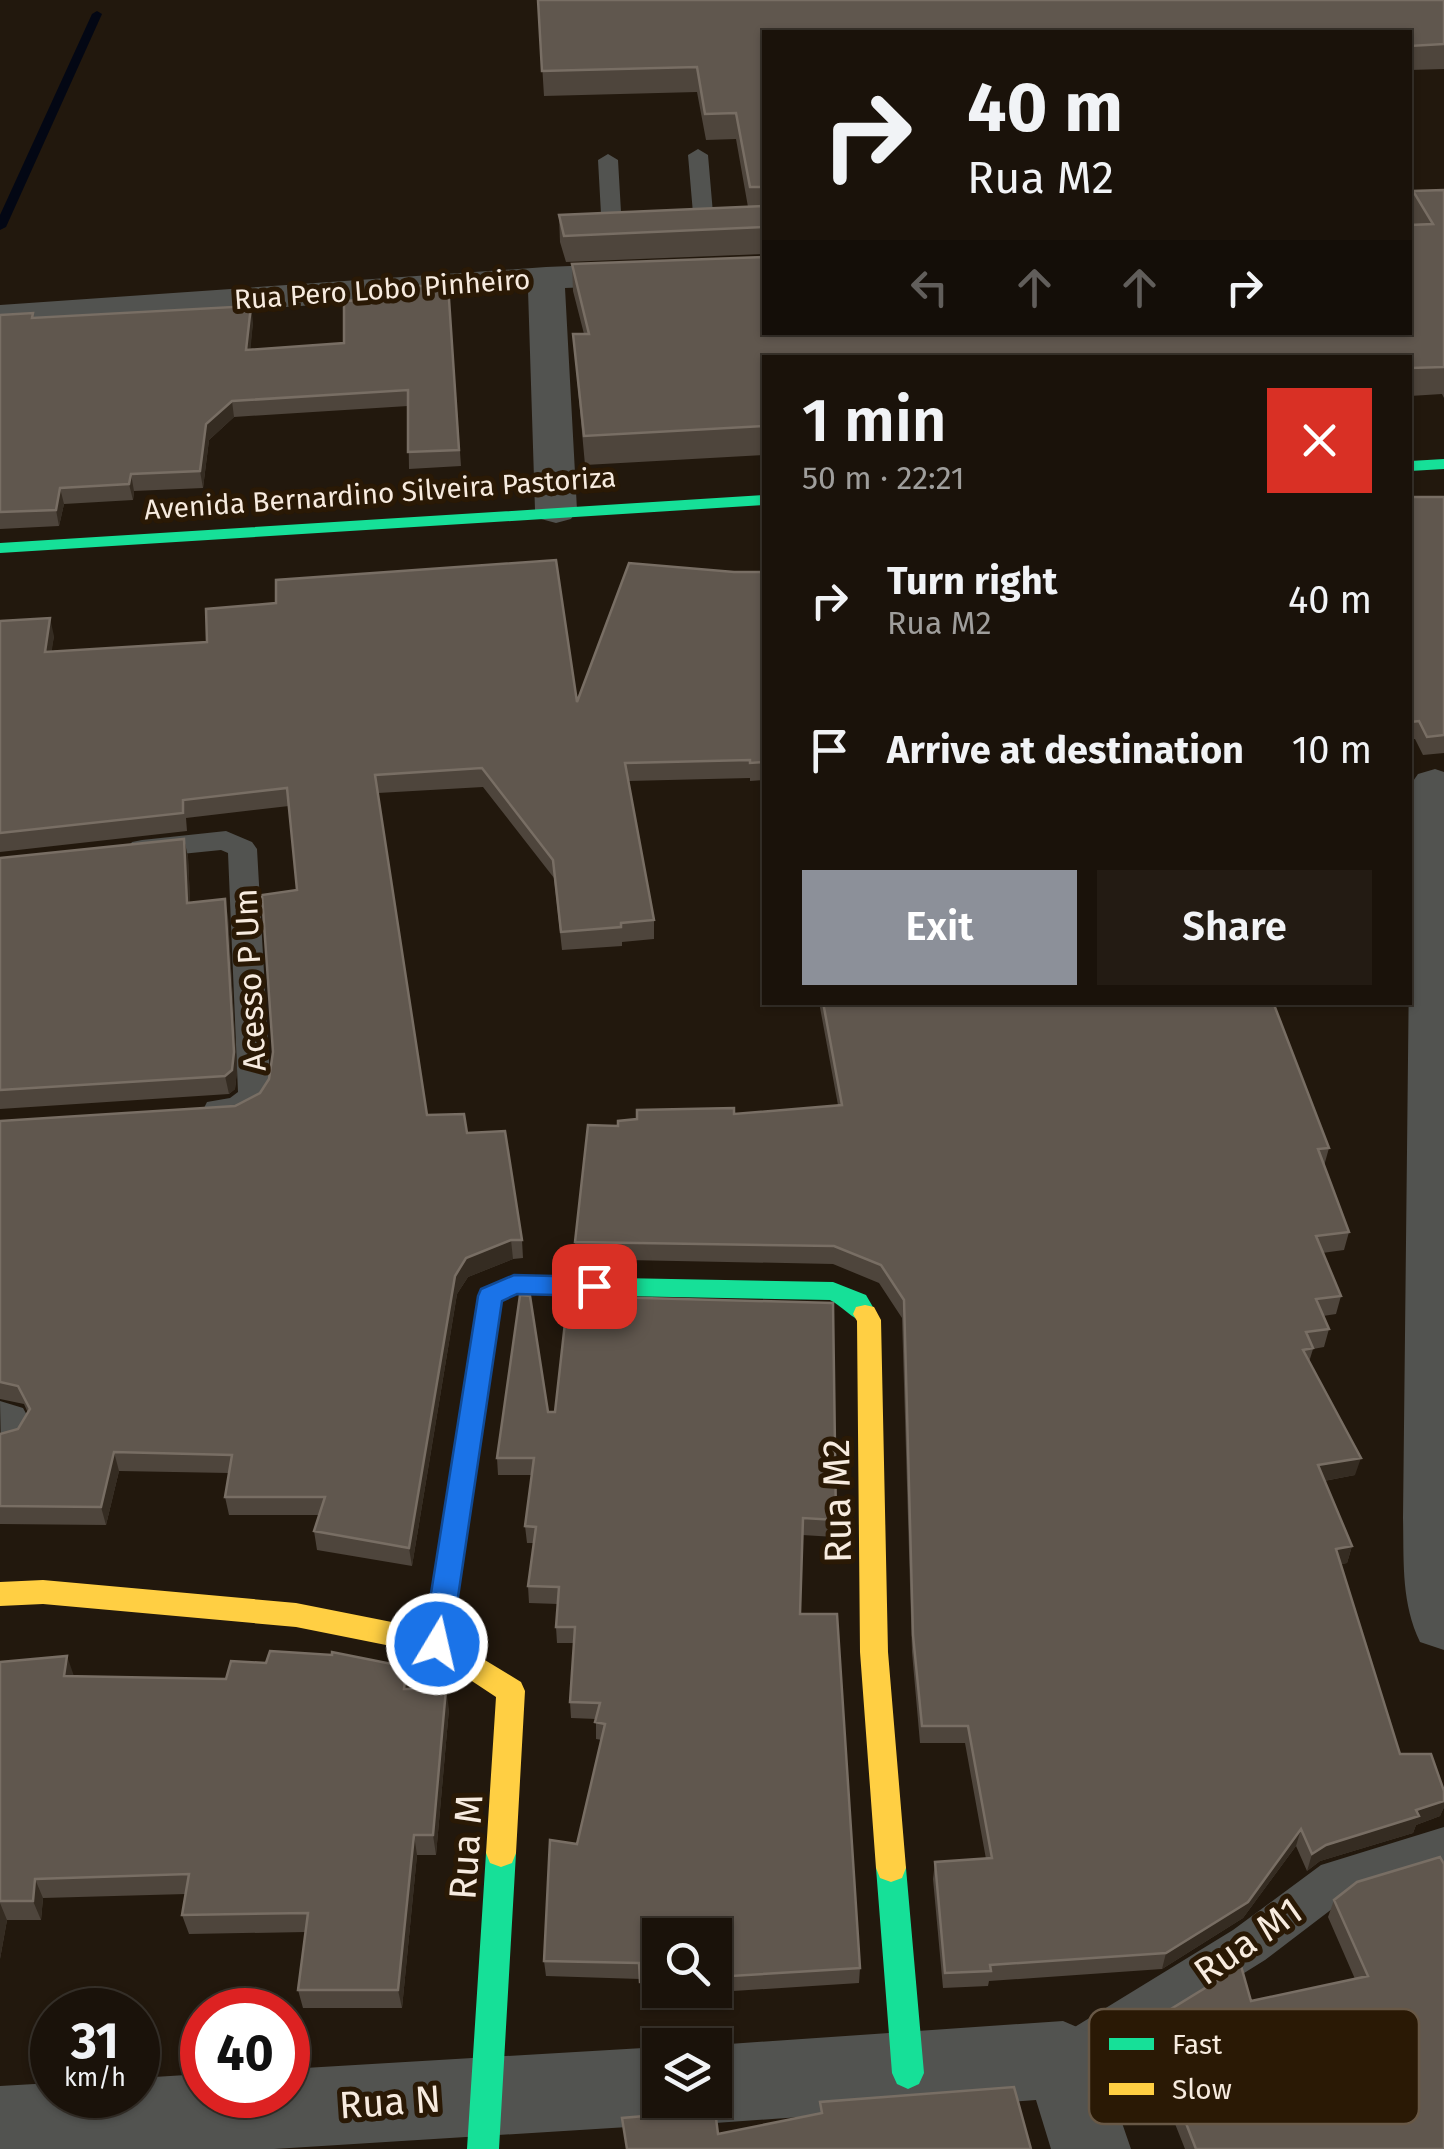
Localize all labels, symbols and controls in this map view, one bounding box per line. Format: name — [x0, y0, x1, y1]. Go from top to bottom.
text: 40 m — [967, 66, 1123, 150]
icon: right — [802, 70, 932, 200]
text: Rua M2 — [967, 151, 1114, 205]
icon: left — [902, 260, 957, 315]
icon: ahead — [1007, 260, 1062, 315]
icon: ahead — [1112, 260, 1167, 315]
icon: right — [1217, 260, 1272, 315]
street label: Rua Pero Lobo Pinheiro — [233, 263, 531, 316]
text: 1 min — [802, 385, 947, 457]
button: close — [1267, 388, 1372, 493]
text: 50 m · 22:21 — [802, 459, 965, 497]
street label: Avenida Bernardino Silveira Pastoriza — [143, 461, 617, 526]
text: Turn right — [887, 558, 1057, 604]
icon: right — [802, 573, 857, 628]
text: 40 m — [1288, 577, 1372, 623]
text: Rua M2 — [887, 604, 992, 642]
icon: arrive — [802, 723, 857, 778]
text: Arrive at destination — [887, 727, 1244, 773]
text: 10 m — [1292, 727, 1372, 773]
button: Exit — [802, 870, 1077, 985]
button: Share — [1097, 870, 1372, 985]
street label: Acesso P Um — [226, 888, 274, 1072]
pin — [552, 1244, 637, 1329]
icon: arrive — [567, 1259, 622, 1314]
street label: Rua M2 — [813, 1438, 861, 1564]
position arrow — [385, 1592, 489, 1696]
street label: Rua M — [439, 1793, 493, 1901]
street label: Rua M1 — [1185, 1887, 1311, 1995]
map controls — [642, 1918, 732, 2118]
button: search — [642, 1918, 732, 2008]
speed limit sign: 40 — [180, 1988, 310, 2118]
legend — [1089, 2009, 1419, 2124]
text: 31 — [71, 2011, 119, 2071]
button: layers — [642, 2028, 732, 2118]
text: Fast — [1172, 2028, 1223, 2061]
text: km/h — [64, 2063, 126, 2093]
text: Slow — [1172, 2073, 1232, 2106]
street label: Rua N — [338, 2076, 442, 2128]

